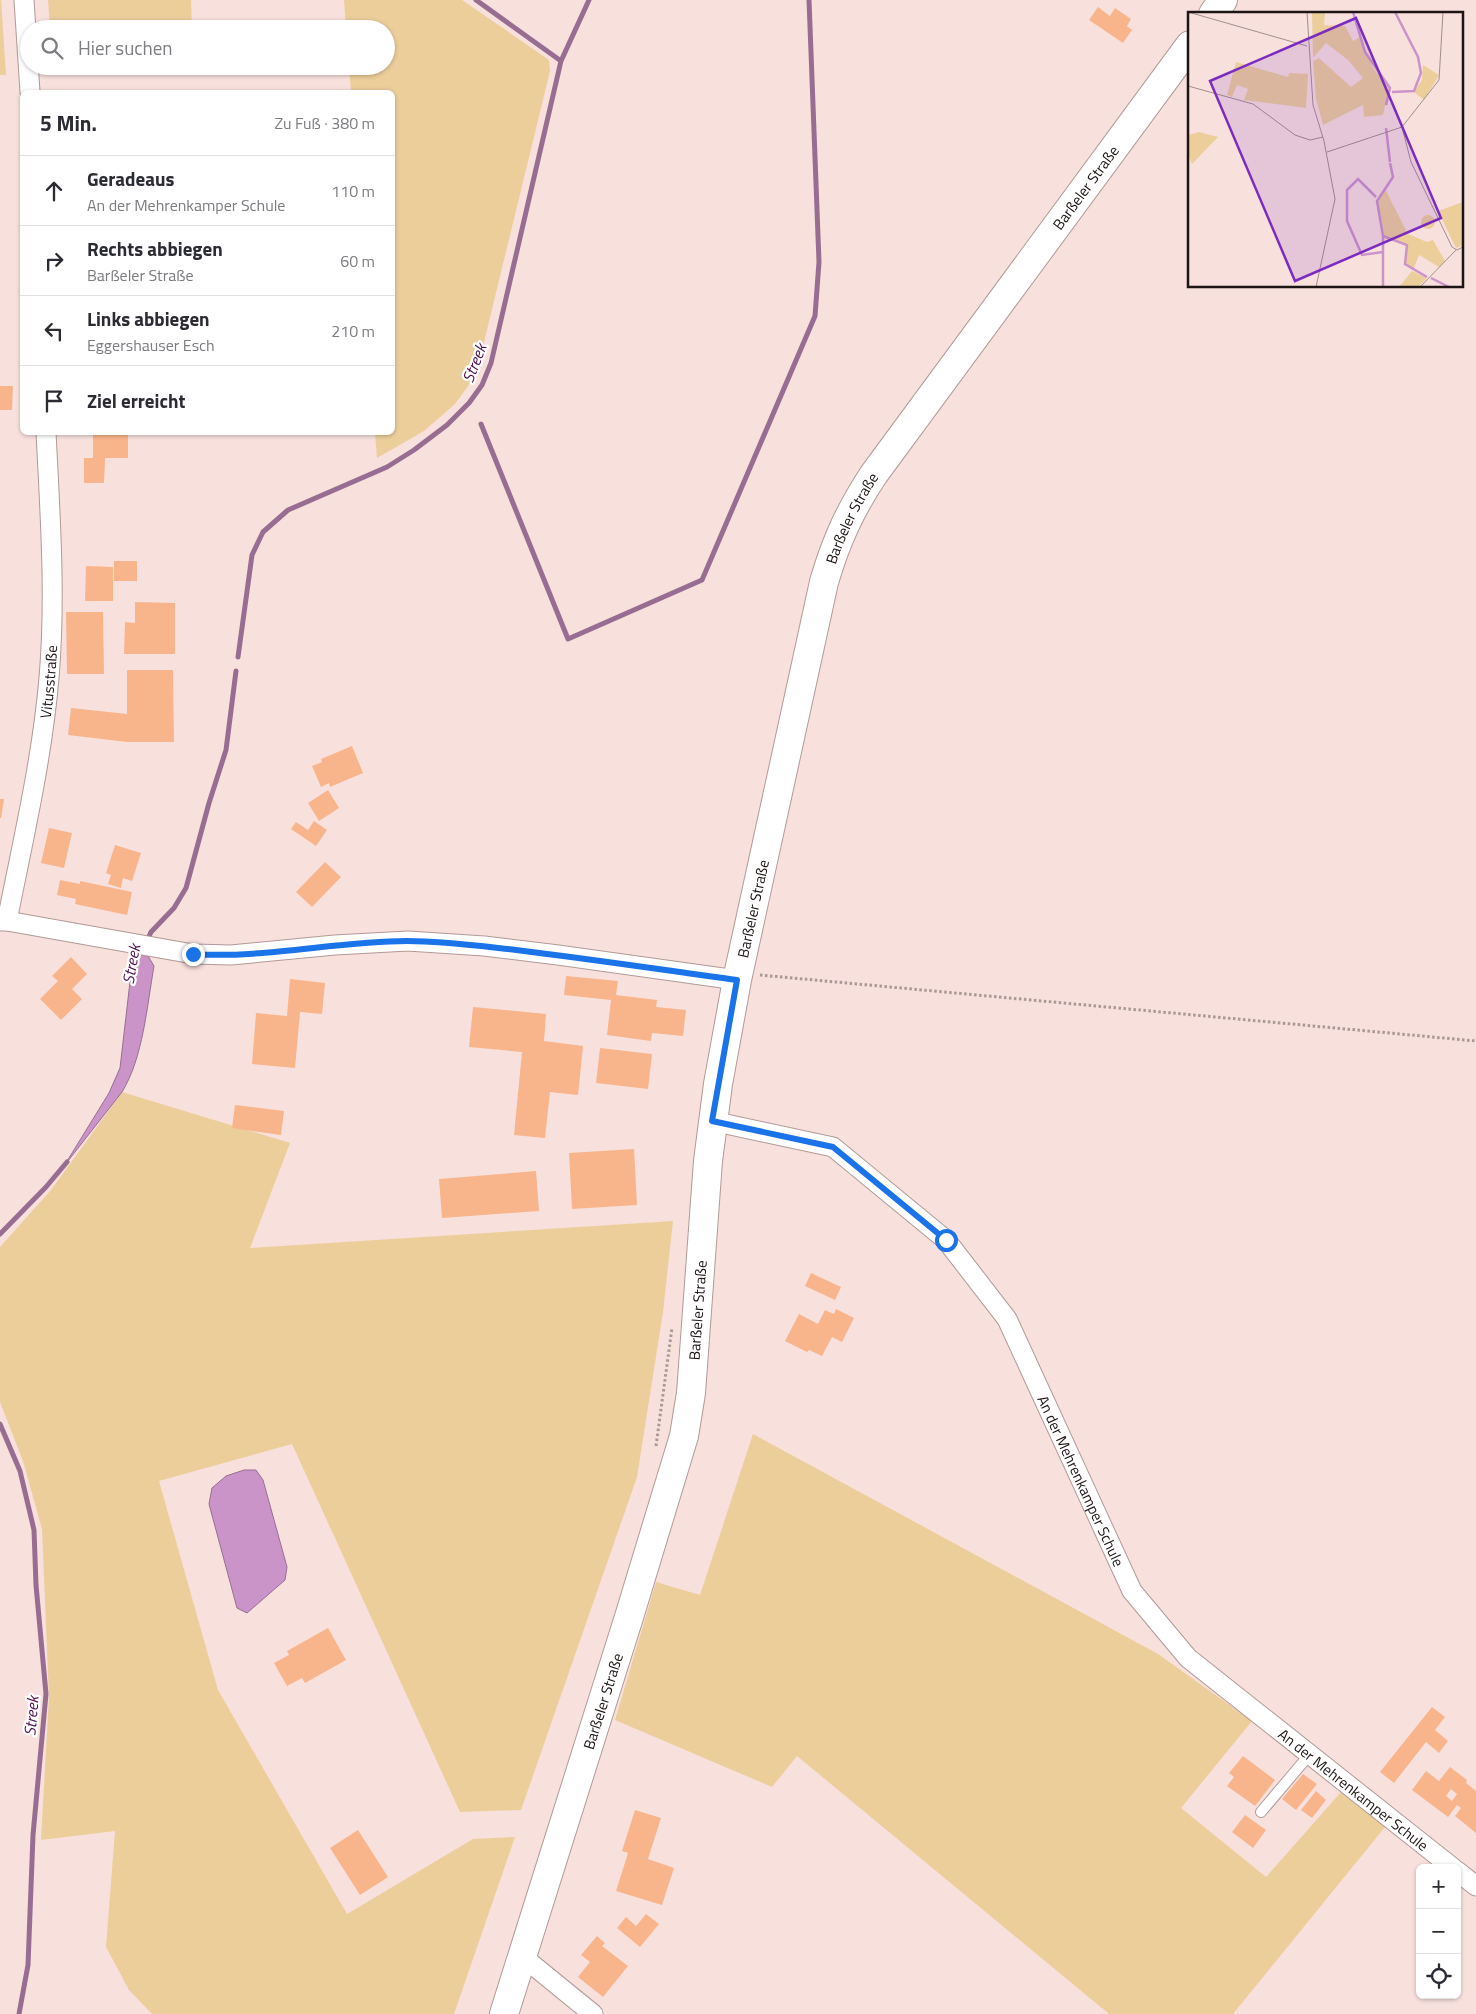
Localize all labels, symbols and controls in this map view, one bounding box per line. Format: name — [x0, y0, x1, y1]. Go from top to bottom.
inset map — [1188, 12, 1464, 288]
search box — [20, 20, 395, 75]
text: Hier suchen — [78, 33, 173, 62]
icon: search — [38, 34, 66, 62]
text: 5 Min. — [40, 107, 97, 139]
text: Zu Fuß · 380 m — [274, 111, 375, 135]
street label: Barßeler Straße — [1046, 140, 1124, 234]
text: Geradeaus — [87, 164, 174, 193]
icon: ahead — [40, 177, 68, 205]
text: 110 m — [331, 179, 375, 203]
text: An der Mehrenkamper Schule — [87, 193, 285, 217]
text: Rechts abbiegen — [87, 234, 223, 263]
icon: right — [40, 247, 68, 275]
text: 60 m — [340, 249, 375, 273]
text: Barßeler Straße — [87, 263, 193, 287]
text: Links abbiegen — [87, 304, 210, 333]
icon: left — [40, 317, 68, 345]
text: 210 m — [331, 319, 375, 343]
text: Eggershauser Esch — [87, 333, 215, 357]
water label: Streek — [456, 338, 493, 386]
text: Ziel erreicht — [87, 386, 185, 415]
icon: arrive — [40, 387, 68, 415]
street label: Barßeler Straße — [819, 468, 884, 567]
street label: Vitusstraße — [33, 645, 63, 720]
street label: Barßeler Straße — [731, 857, 775, 960]
water label: Streek — [116, 940, 147, 986]
route end — [182, 943, 205, 966]
route start — [935, 1229, 958, 1252]
street label: Barßeler Straße — [682, 1260, 712, 1361]
street label: An der Mehrenkamper Schule — [1032, 1391, 1131, 1570]
street label: Barßeler Straße — [577, 1650, 628, 1752]
water label: Streek — [17, 1693, 45, 1737]
street label: An der Mehrenkamper Schule — [1274, 1722, 1434, 1856]
map controls — [1416, 1864, 1461, 1999]
button: + — [1416, 1864, 1461, 1909]
button: − — [1416, 1909, 1461, 1954]
button: locate — [1416, 1954, 1461, 1999]

